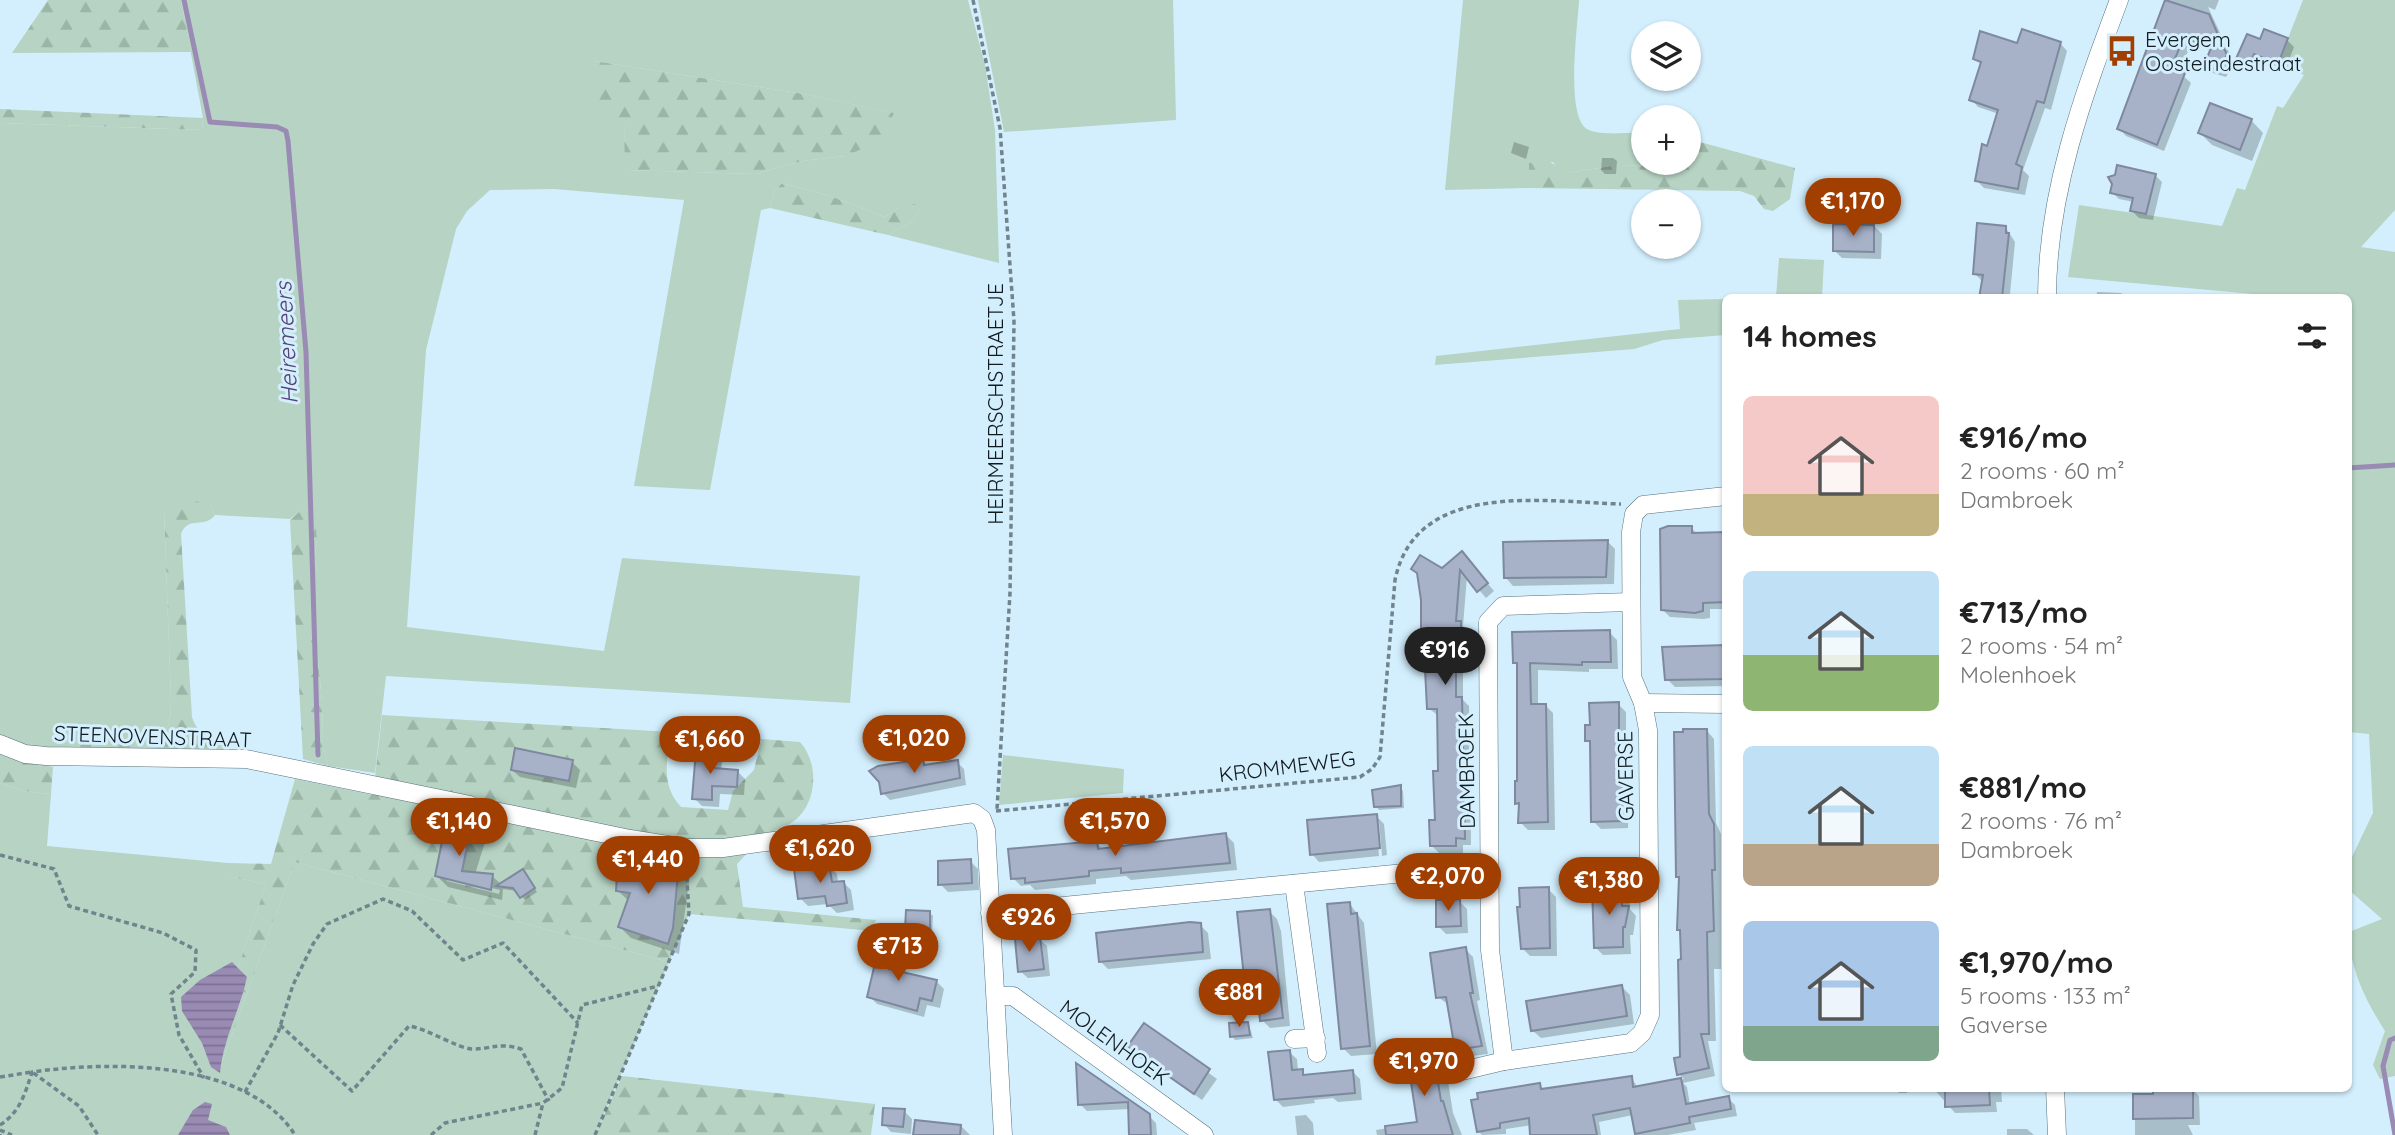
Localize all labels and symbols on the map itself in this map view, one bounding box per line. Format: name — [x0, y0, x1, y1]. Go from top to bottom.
place label: Evergem Oosteindestraat — [2145, 26, 2301, 76]
bus stop icon: Evergem Oosteindestraat — [2105, 34, 2139, 68]
pin: €1,170 — [1796, 178, 1910, 238]
water label: Heiremeers — [268, 279, 304, 405]
street label: HEIRMEERSCHSTRAETJE — [982, 283, 1008, 525]
pin: €916 — [1404, 628, 1486, 687]
street label: DAMBROEK — [1452, 713, 1480, 829]
pin: €1,660 — [653, 716, 767, 776]
pin: €1,020 — [857, 716, 971, 775]
street label: STEENOVENSTRAAT — [54, 720, 252, 752]
street label: GAVERSE — [1611, 731, 1639, 821]
street label: KROMMEWEG — [1217, 745, 1357, 787]
pin: €1,140 — [402, 798, 516, 858]
pin: €1,570 — [1058, 798, 1172, 858]
pin: €1,620 — [763, 826, 877, 885]
pin: €1,440 — [591, 836, 705, 896]
pin: €2,070 — [1391, 853, 1505, 913]
pin: €1,380 — [1552, 858, 1666, 917]
pin: €926 — [988, 894, 1070, 954]
pin: €713 — [857, 923, 939, 983]
pin: €881 — [1198, 970, 1280, 1029]
street label: MOLENHOEK — [1055, 994, 1175, 1090]
pin: €1,970 — [1367, 1038, 1481, 1098]

